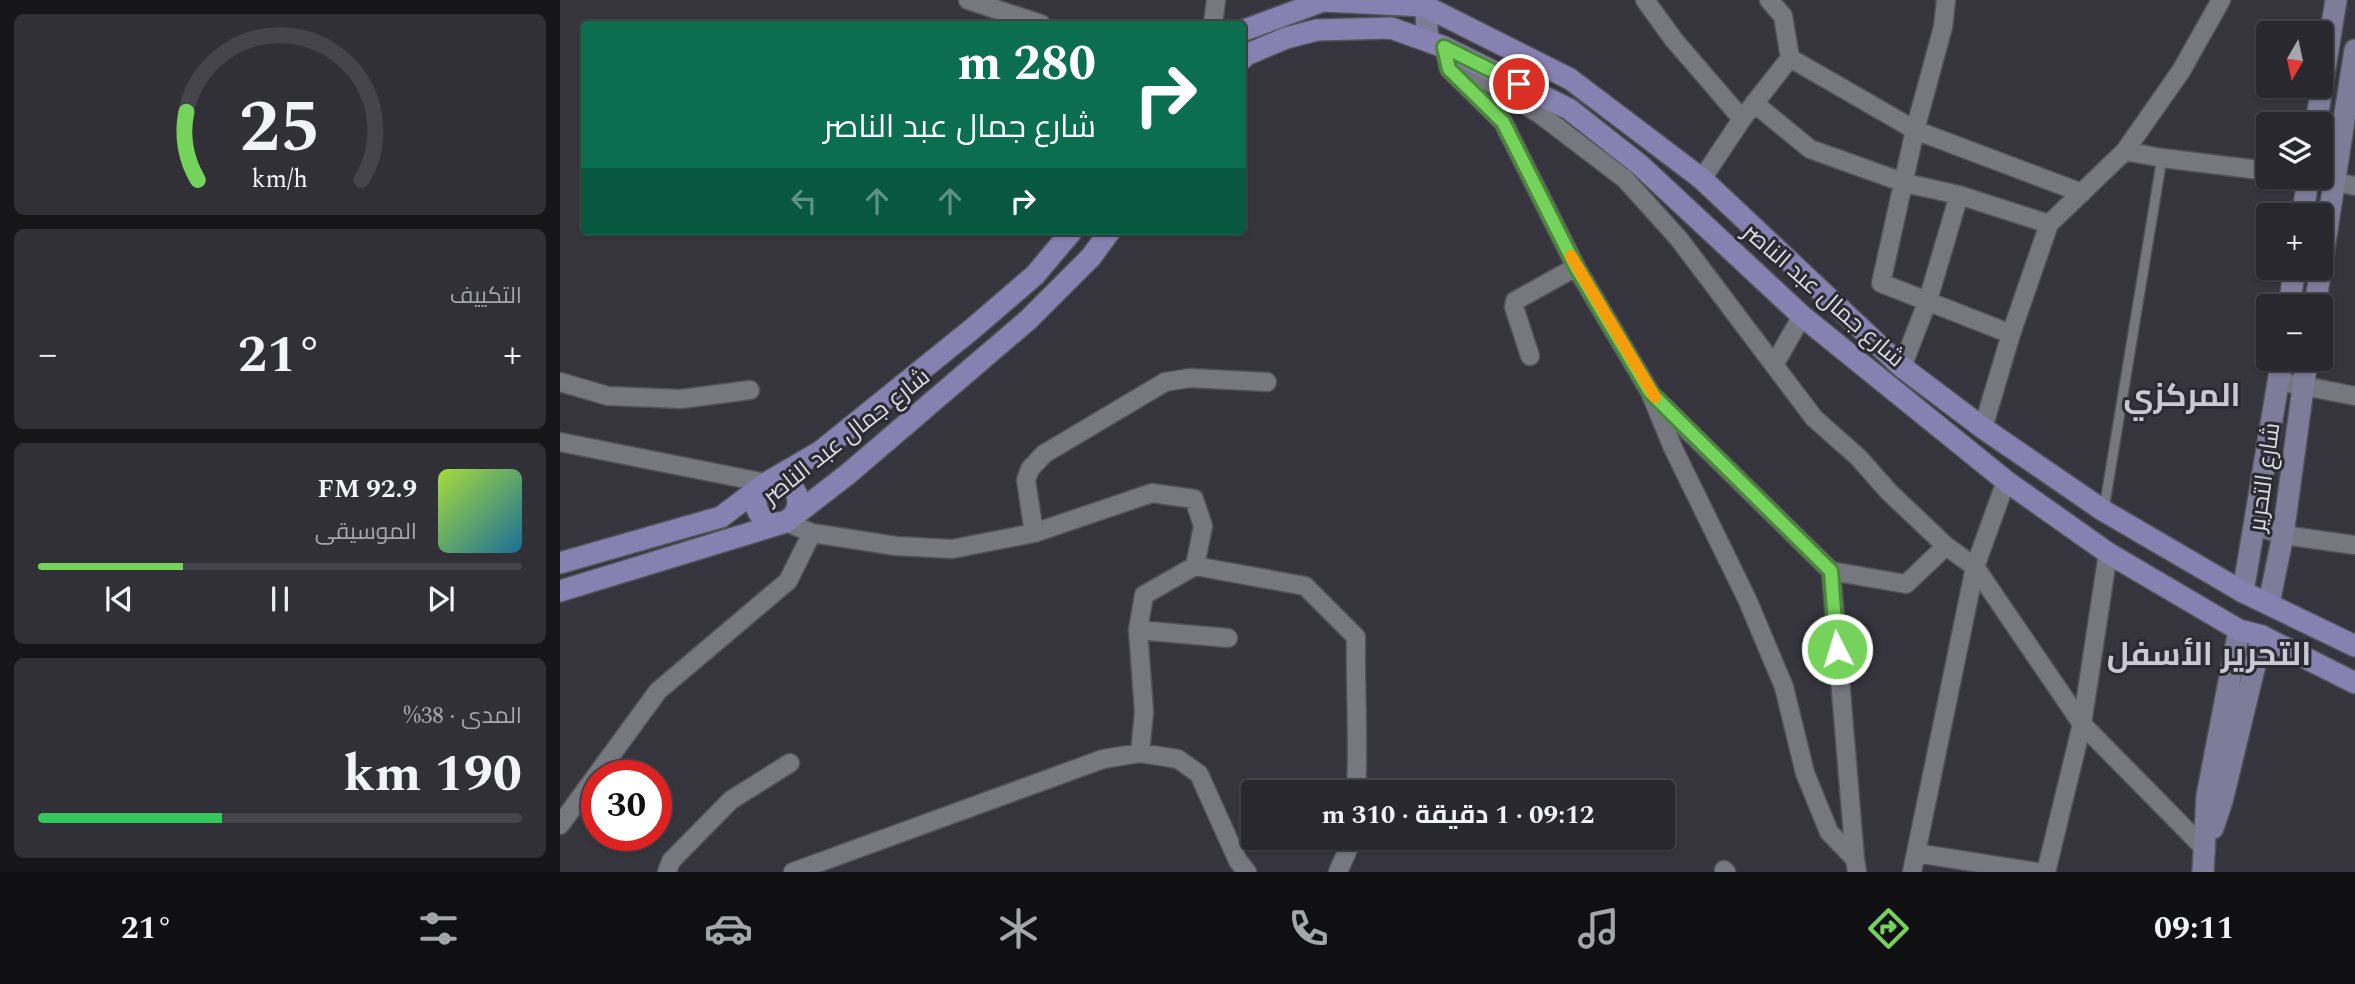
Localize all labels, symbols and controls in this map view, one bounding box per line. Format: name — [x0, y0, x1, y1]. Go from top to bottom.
north arrow — [2256, 21, 2333, 98]
map controls — [2256, 21, 2333, 371]
text: 280 m — [957, 27, 1096, 102]
icon: right — [1120, 49, 1211, 140]
pin — [1489, 54, 1549, 114]
icon: arrive — [1500, 65, 1538, 103]
text: 25 — [239, 74, 321, 185]
text: شارع جمال عبد الناصر — [823, 103, 1096, 152]
button: layers — [2256, 112, 2333, 189]
text: km/h — [252, 161, 308, 199]
icon: left — [785, 182, 823, 220]
icon: ahead — [858, 182, 896, 220]
icon: ahead — [931, 182, 969, 220]
icon: right — [1004, 182, 1042, 220]
button: + — [2256, 203, 2333, 280]
street label: شارع جمال عبد الناصر — [1733, 214, 1912, 376]
text: التكييف — [450, 279, 522, 314]
button: − — [2256, 294, 2333, 371]
text: 21° — [238, 316, 322, 395]
text: − — [38, 326, 57, 384]
text: + — [503, 326, 522, 384]
street label: شارع جمال عبد الناصر — [753, 360, 938, 515]
district label: المركزي — [2123, 372, 2241, 421]
street label: شارع التحرير — [2239, 420, 2290, 536]
text: 92.9 FM — [317, 469, 417, 509]
text: الموسيقى — [315, 515, 417, 550]
icon: previous — [100, 580, 138, 618]
icon: pause — [261, 580, 299, 618]
icon: next — [422, 580, 460, 618]
position arrow — [1800, 612, 1874, 686]
district label: التحرير الأسفل — [2107, 631, 2311, 680]
text: المدى · 38% — [404, 699, 522, 734]
text: 190 km — [343, 735, 522, 814]
speed limit sign: 30 — [581, 760, 672, 851]
text: 09:12 · 1 دقيقة · 310 m — [1322, 795, 1594, 835]
text: 21° — [121, 904, 173, 953]
icon: filters — [414, 904, 463, 953]
icon: car — [704, 904, 753, 953]
icon: climate — [994, 904, 1043, 953]
icon: phone — [1284, 904, 1333, 953]
icon: music — [1574, 904, 1623, 953]
icon: directions — [1864, 904, 1913, 953]
text: 09:11 — [2154, 904, 2234, 953]

